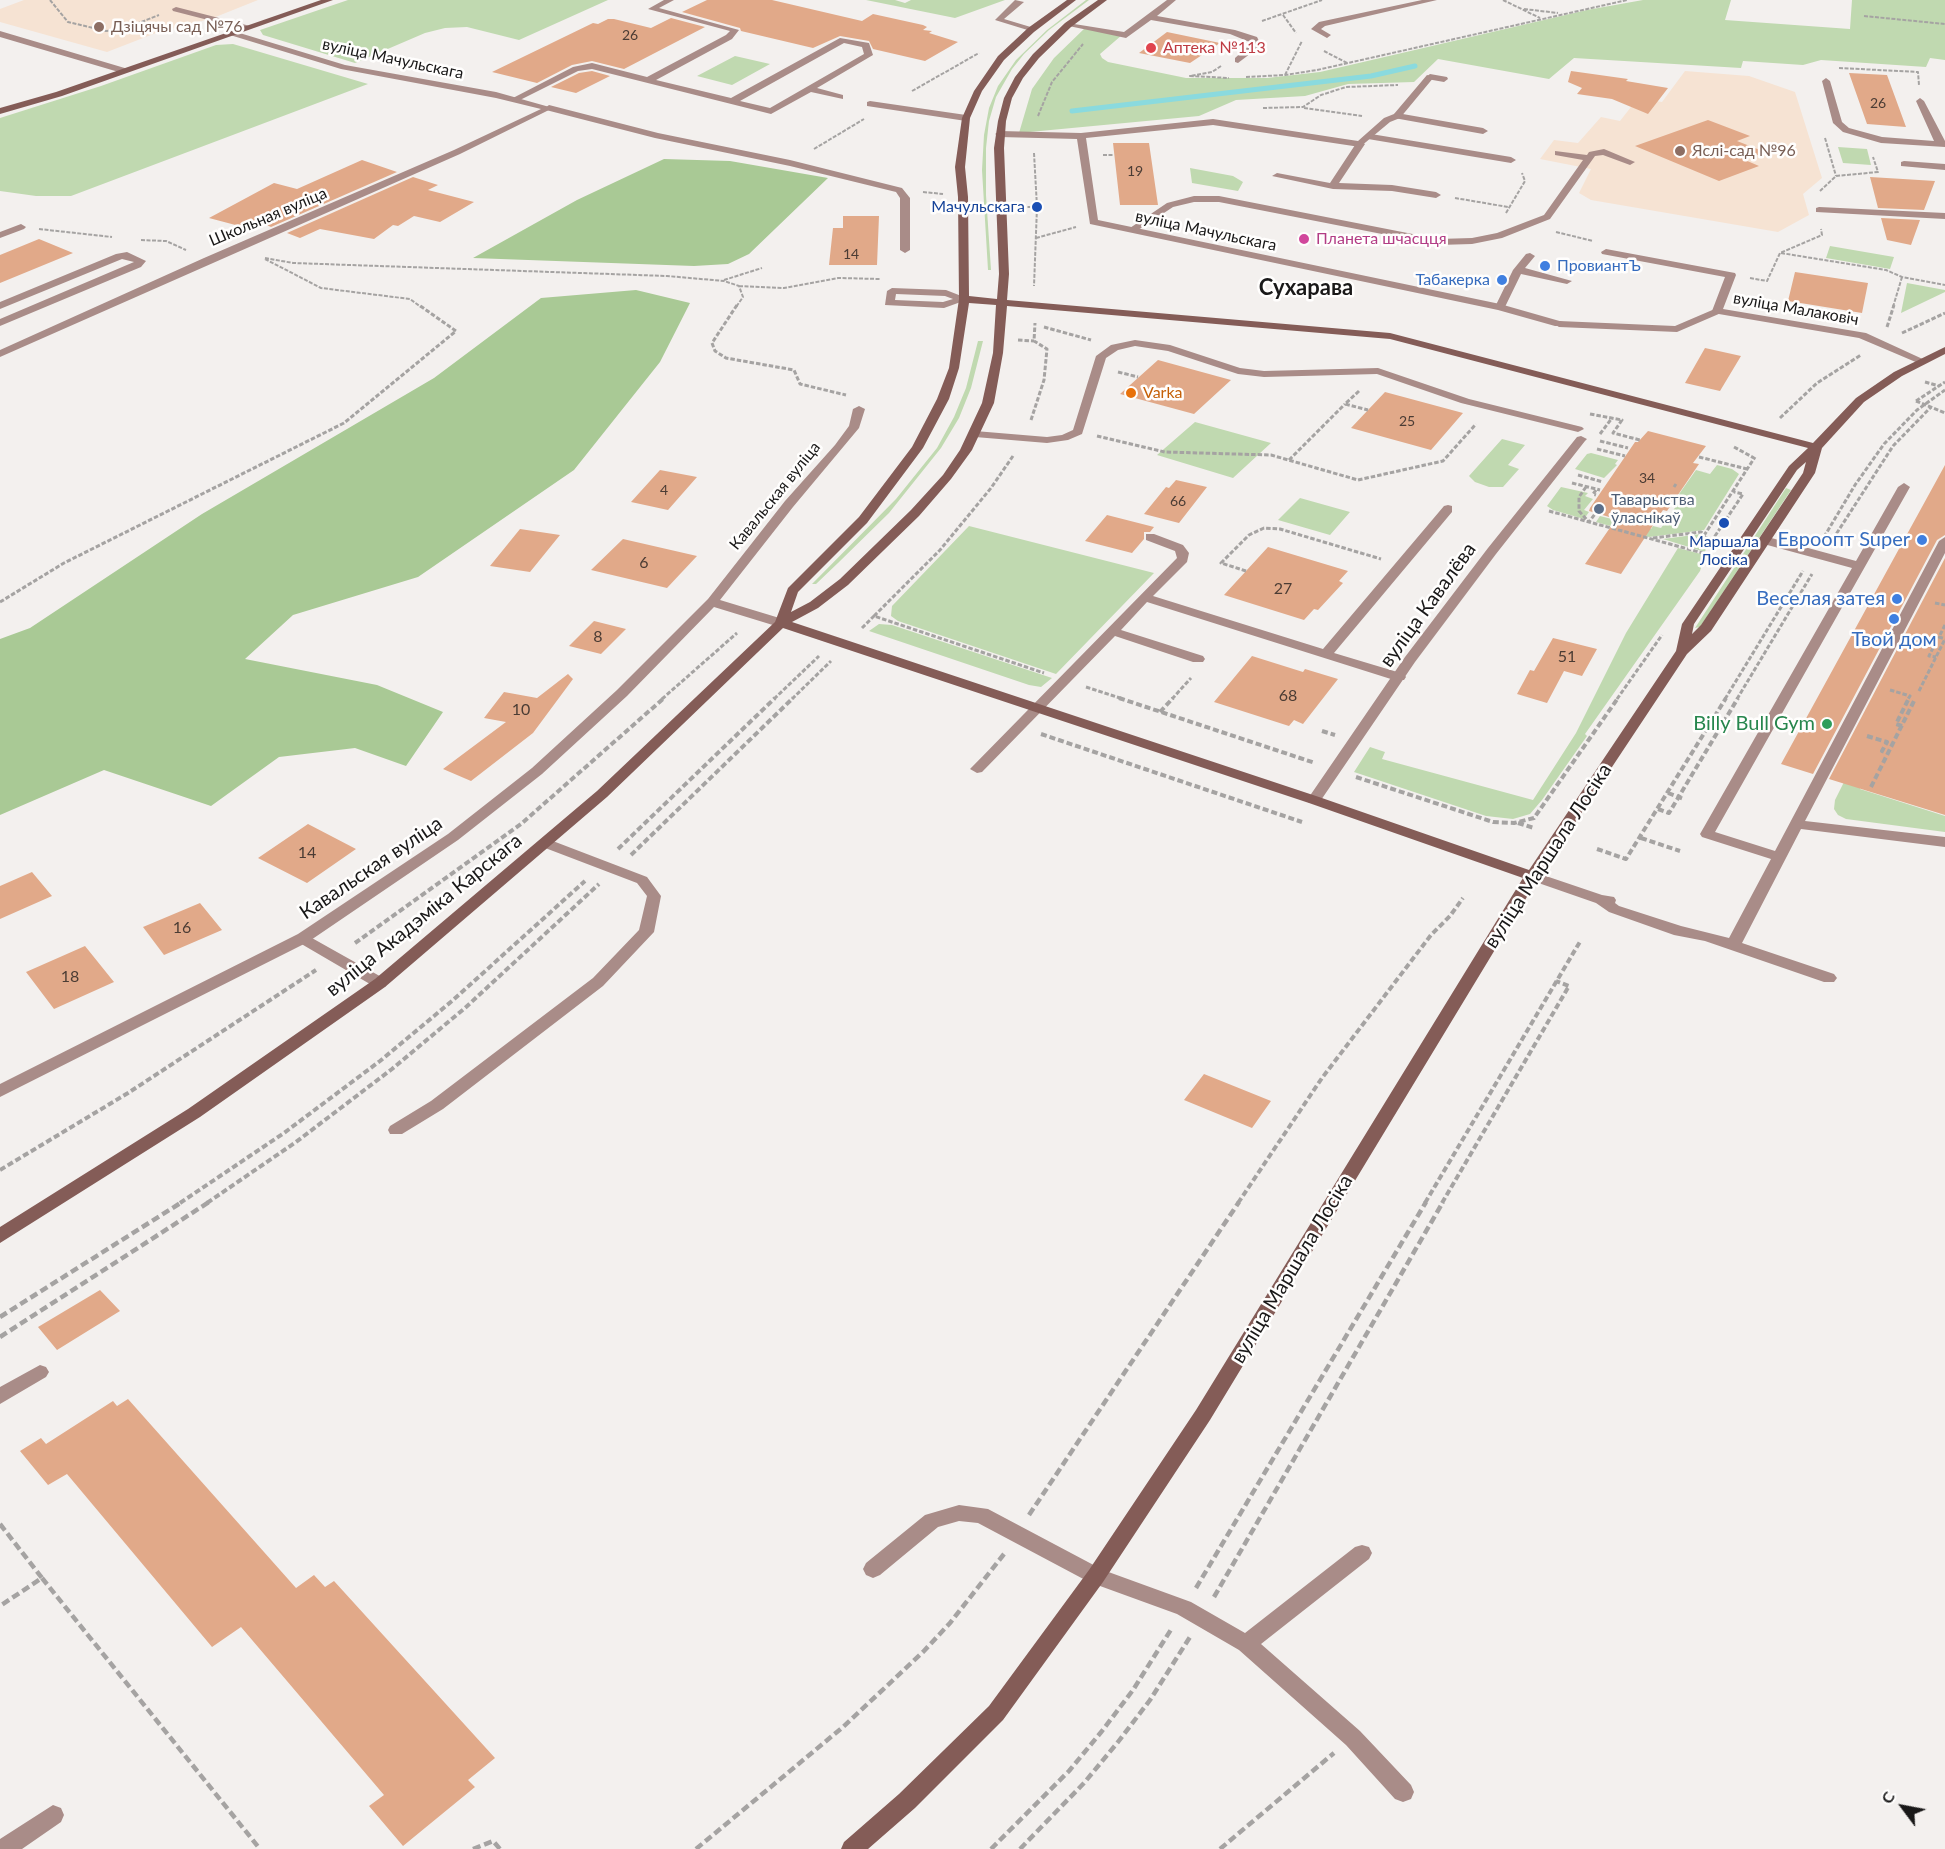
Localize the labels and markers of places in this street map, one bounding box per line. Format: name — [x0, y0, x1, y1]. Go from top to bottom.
place label: Дзіцячы сад №76 — [111, 17, 243, 37]
marker: Дзіцячы сад №76 — [92, 20, 106, 34]
place label: Аптека №113 — [1163, 38, 1266, 58]
marker: Аптека №113 — [1144, 41, 1158, 55]
place label: Яслі-сад №96 — [1692, 141, 1796, 161]
marker: Яслі-сад №96 — [1673, 144, 1687, 158]
place label: Мачульскага — [931, 197, 1025, 217]
marker: Мачульскага — [1030, 200, 1044, 214]
place label: Планета шчасцця — [1316, 229, 1447, 249]
marker: Планета шчасцця — [1297, 232, 1311, 246]
place label: ПровиантЪ — [1557, 256, 1641, 276]
marker: ПровиантЪ — [1538, 259, 1552, 273]
place label: Табакерка — [1416, 270, 1490, 290]
marker: Табакерка — [1495, 273, 1509, 287]
place label: Varka — [1143, 383, 1183, 403]
marker: Varka — [1124, 386, 1138, 400]
place label: Таварыства ўласнікаў — [1611, 490, 1695, 528]
marker: Таварыства ўласнікаў — [1592, 502, 1606, 516]
marker: Маршала Лосіка — [1717, 516, 1731, 530]
place label: Евроопт Super — [1778, 528, 1910, 552]
place label: Маршала Лосіка — [1689, 532, 1759, 570]
marker: Евроопт Super — [1915, 533, 1929, 547]
place label: Веселая затея — [1756, 587, 1885, 611]
marker: Веселая затея — [1890, 592, 1904, 606]
marker: Твой дом — [1887, 612, 1901, 626]
place label: Твой дом — [1851, 628, 1937, 652]
place label: Billy Bull Gym — [1693, 712, 1815, 736]
marker: Billy Bull Gym — [1820, 717, 1834, 731]

